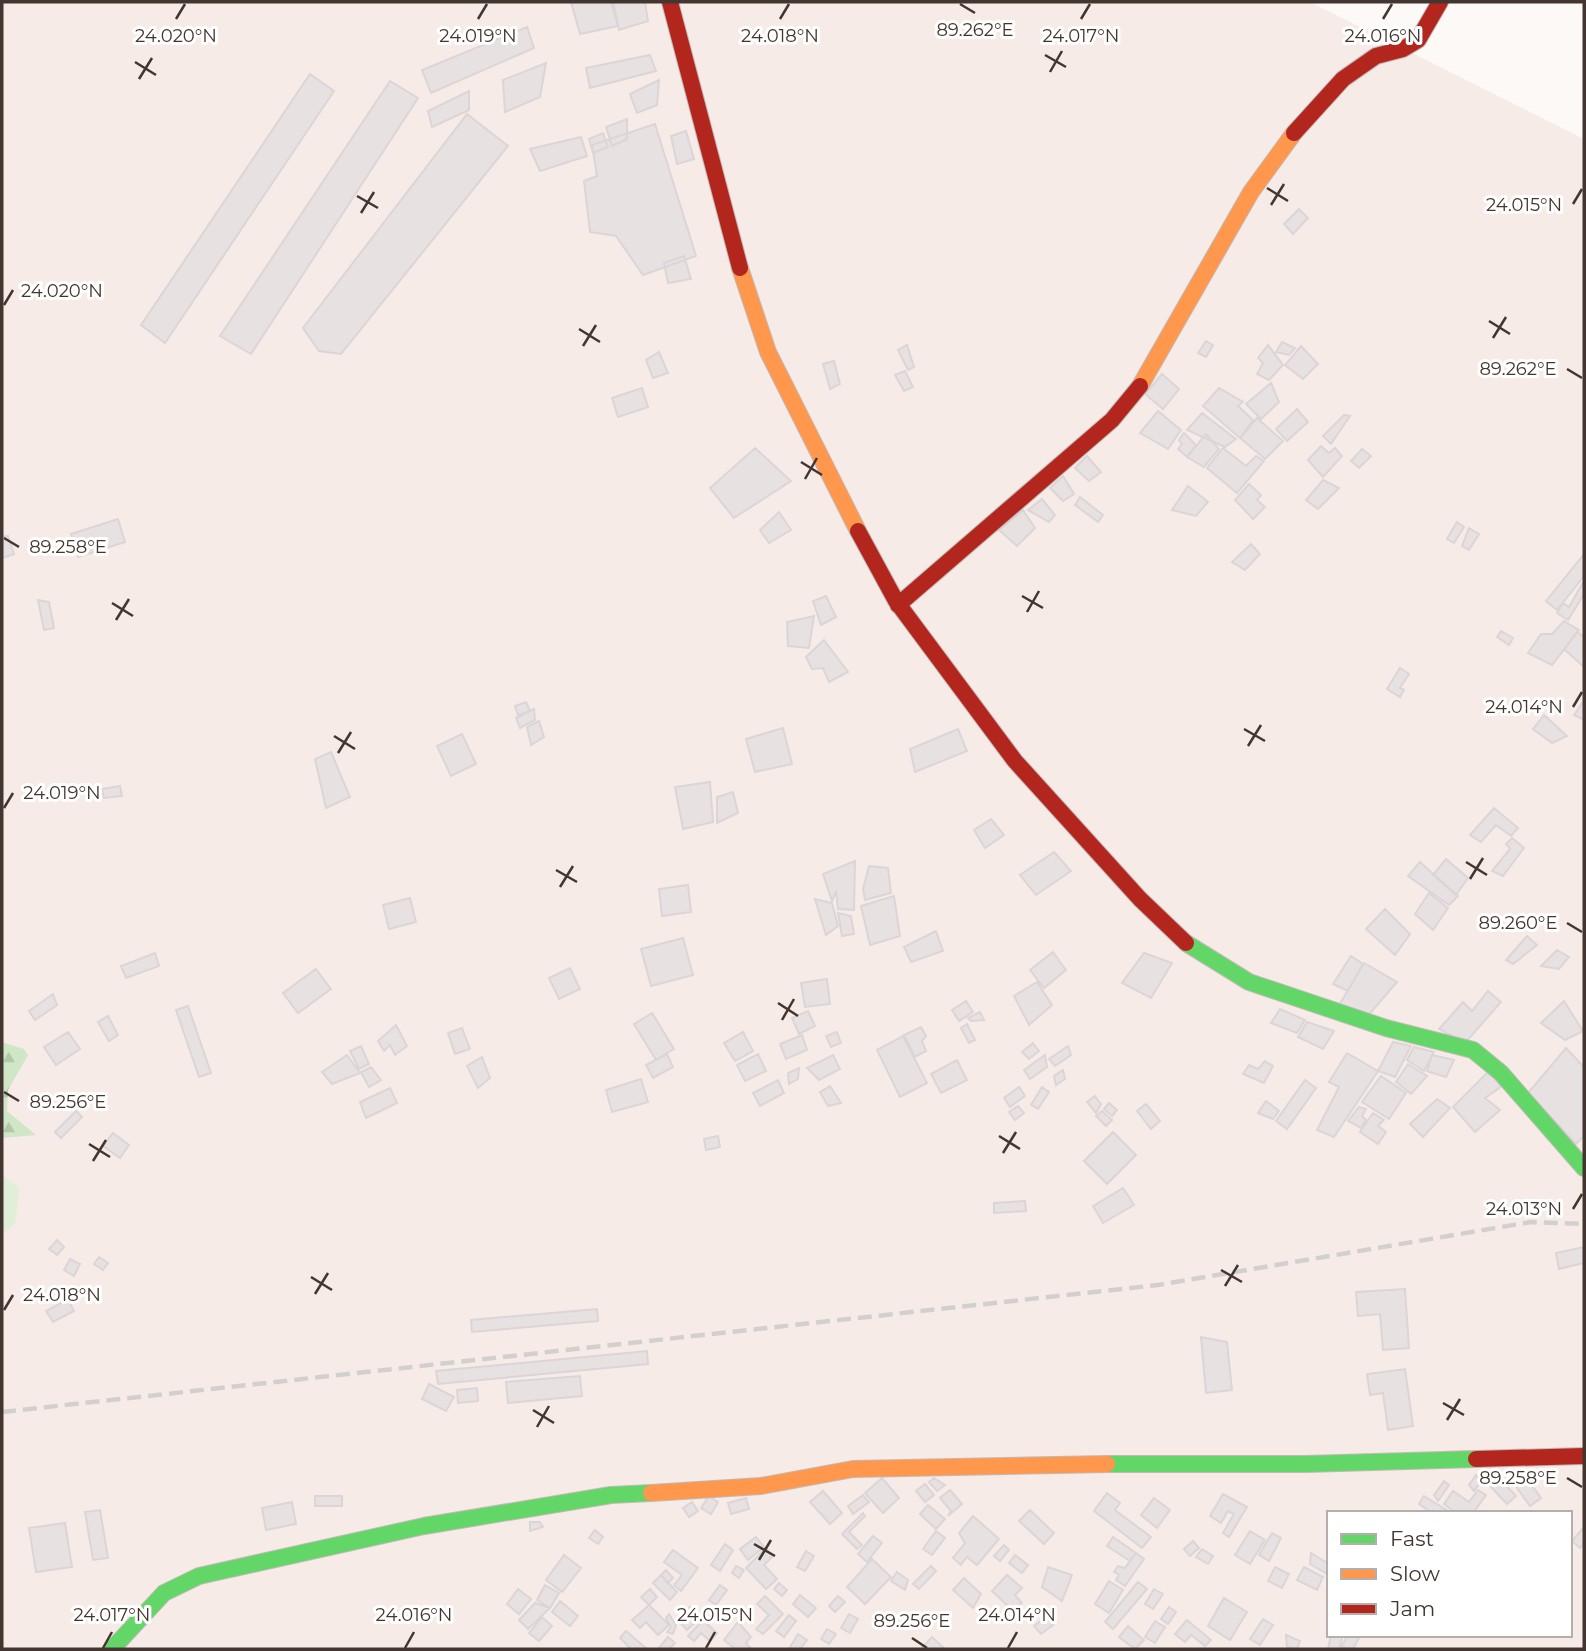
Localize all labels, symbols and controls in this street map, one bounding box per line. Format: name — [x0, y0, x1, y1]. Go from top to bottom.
text: 89.262°E — [936, 19, 1014, 41]
text: 24.020°N — [135, 25, 217, 47]
text: 24.019°N — [439, 25, 517, 47]
text: 24.018°N — [741, 25, 819, 47]
text: 24.017°N — [1043, 25, 1119, 47]
text: 24.016°N — [1345, 25, 1421, 47]
text: 24.015°N — [1486, 194, 1562, 216]
text: 24.020°N — [21, 280, 103, 302]
text: 89.262°E — [1479, 358, 1557, 380]
text: 89.258°E — [29, 536, 107, 558]
text: 24.014°N — [1485, 696, 1563, 718]
text: 24.019°N — [23, 782, 101, 804]
text: 89.260°E — [1479, 912, 1557, 934]
text: 89.256°E — [30, 1091, 106, 1113]
text: 24.013°N — [1486, 1198, 1562, 1220]
text: 24.018°N — [23, 1284, 101, 1306]
text: 89.258°E — [1479, 1467, 1557, 1489]
legend — [1327, 1511, 1572, 1637]
text: Fast — [1390, 1526, 1434, 1551]
text: Slow — [1390, 1561, 1440, 1586]
text: Jam — [1389, 1596, 1435, 1621]
text: 24.017°N — [74, 1604, 150, 1626]
text: 24.016°N — [376, 1604, 452, 1626]
text: 24.015°N — [677, 1604, 753, 1626]
text: 24.014°N — [978, 1604, 1056, 1626]
text: 89.256°E — [874, 1610, 950, 1632]

